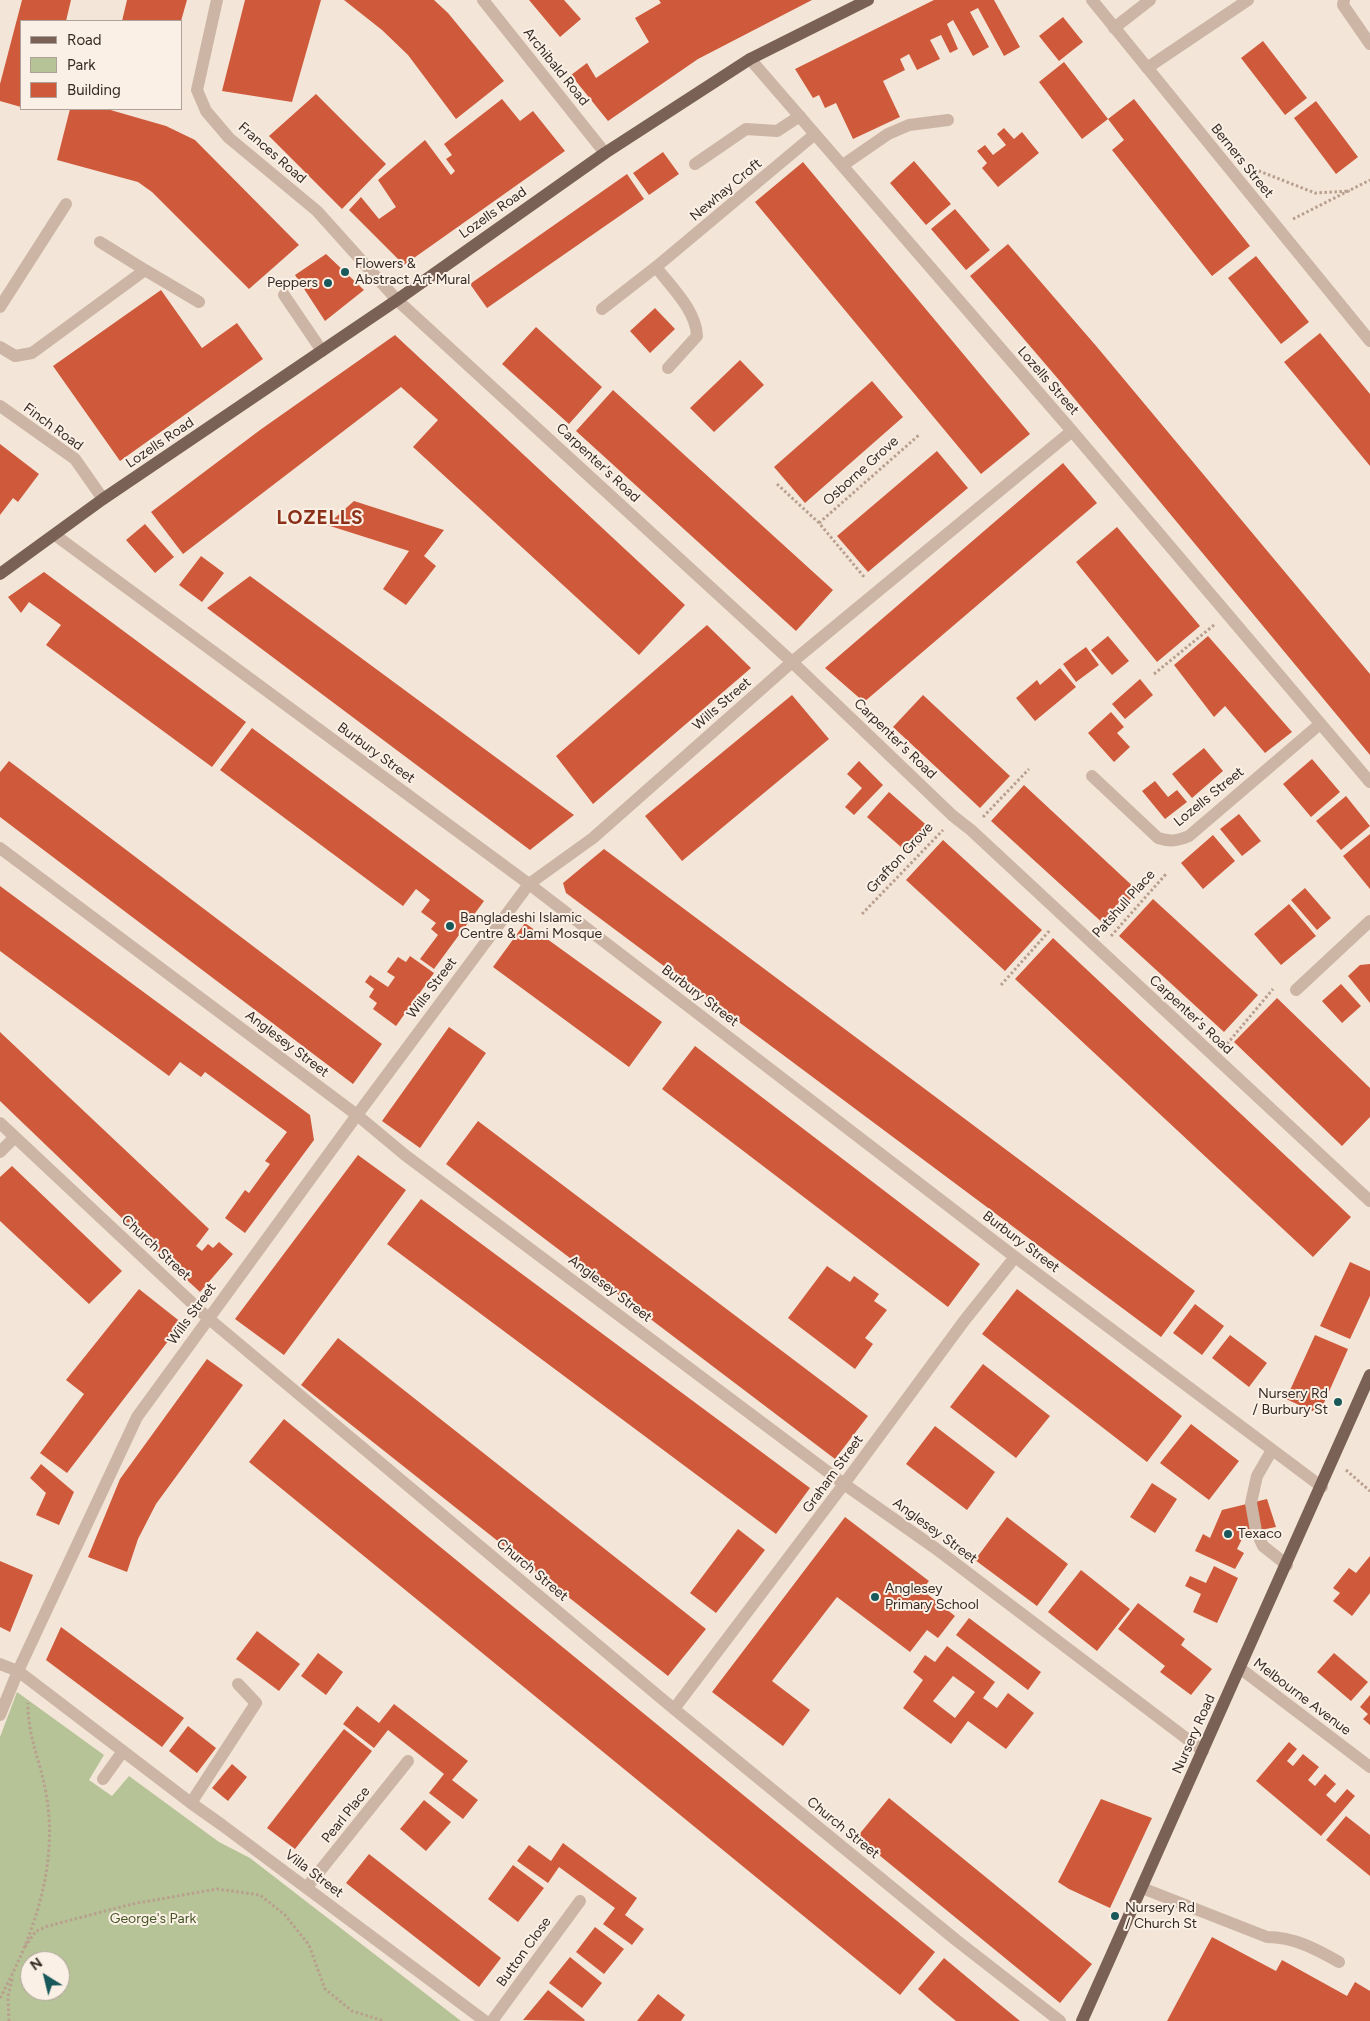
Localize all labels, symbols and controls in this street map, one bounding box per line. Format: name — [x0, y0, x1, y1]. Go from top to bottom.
legend — [20, 20, 182, 110]
street label: Archibald Road — [520, 25, 592, 109]
text: Road — [67, 31, 102, 49]
text: Park — [67, 56, 96, 74]
text: Building — [67, 81, 121, 99]
street label: Frances Road — [235, 119, 309, 187]
street label: Berners Street — [1207, 121, 1277, 201]
street label: Newhay Croft — [687, 155, 765, 225]
street label: Lozells Road — [456, 184, 530, 242]
place label: Flowers & Abstract Art Mural — [355, 256, 470, 288]
marker: Flowers & Abstract Art Mural — [339, 266, 351, 278]
place label: Peppers — [267, 275, 318, 291]
marker: Peppers — [322, 277, 334, 289]
street label: Lozells Street — [1014, 343, 1082, 419]
street label: Finch Road — [20, 400, 86, 454]
street label: Lozells Road — [123, 414, 197, 472]
street label: Carpenter's Road — [553, 420, 643, 506]
street label: Osborne Grove — [820, 433, 902, 509]
district label: LOZELLS — [276, 507, 364, 529]
street label: Wills Street — [689, 674, 755, 734]
street label: Carpenter's Road — [850, 695, 940, 783]
street label: Burbury Street — [334, 719, 418, 787]
street label: Lozells Street — [1171, 764, 1247, 830]
street label: Grafton Grove — [863, 819, 937, 897]
street label: Patshull Place — [1089, 867, 1159, 941]
place label: Bangladeshi Islamic Centre & Jami Mosque — [460, 910, 602, 942]
marker: Bangladeshi Islamic Centre & Jami Mosque — [444, 920, 456, 932]
street label: Wills Street — [404, 954, 460, 1022]
street label: Burbury Street — [658, 962, 742, 1030]
street label: Carpenter's Road — [1146, 972, 1236, 1058]
street label: Anglesey Street — [242, 1007, 332, 1081]
street label: Burbury Street — [979, 1208, 1063, 1276]
street label: Church Street — [118, 1212, 194, 1284]
street label: Anglesey Street — [565, 1252, 655, 1326]
street label: Wills Street — [164, 1280, 220, 1348]
place label: Nursery Rd / Burbury St — [1253, 1386, 1328, 1418]
marker: Nursery Rd / Burbury St — [1332, 1396, 1344, 1408]
street label: Graham Street — [799, 1432, 867, 1516]
street label: Anglesey Street — [890, 1495, 980, 1567]
place label: Texaco — [1238, 1526, 1282, 1542]
marker: Texaco — [1222, 1528, 1234, 1540]
street label: Church Street — [493, 1535, 571, 1605]
place label: Anglesey Primary School — [885, 1581, 979, 1614]
marker: Anglesey Primary School — [869, 1591, 881, 1603]
street label: Melbourne Avenue — [1250, 1655, 1354, 1739]
street label: Nursery Road — [1169, 1692, 1219, 1776]
street label: Pearl Place — [318, 1783, 374, 1847]
street label: Church Street — [803, 1794, 883, 1862]
street label: Villa Street — [281, 1847, 347, 1901]
place label: Nursery Rd / Church St — [1125, 1900, 1197, 1932]
marker: Nursery Rd / Church St — [1109, 1910, 1121, 1922]
park label: George's Park — [110, 1911, 196, 1927]
street label: Button Close — [493, 1914, 555, 1990]
north arrow — [20, 1951, 70, 2001]
text: N — [27, 1954, 46, 1974]

